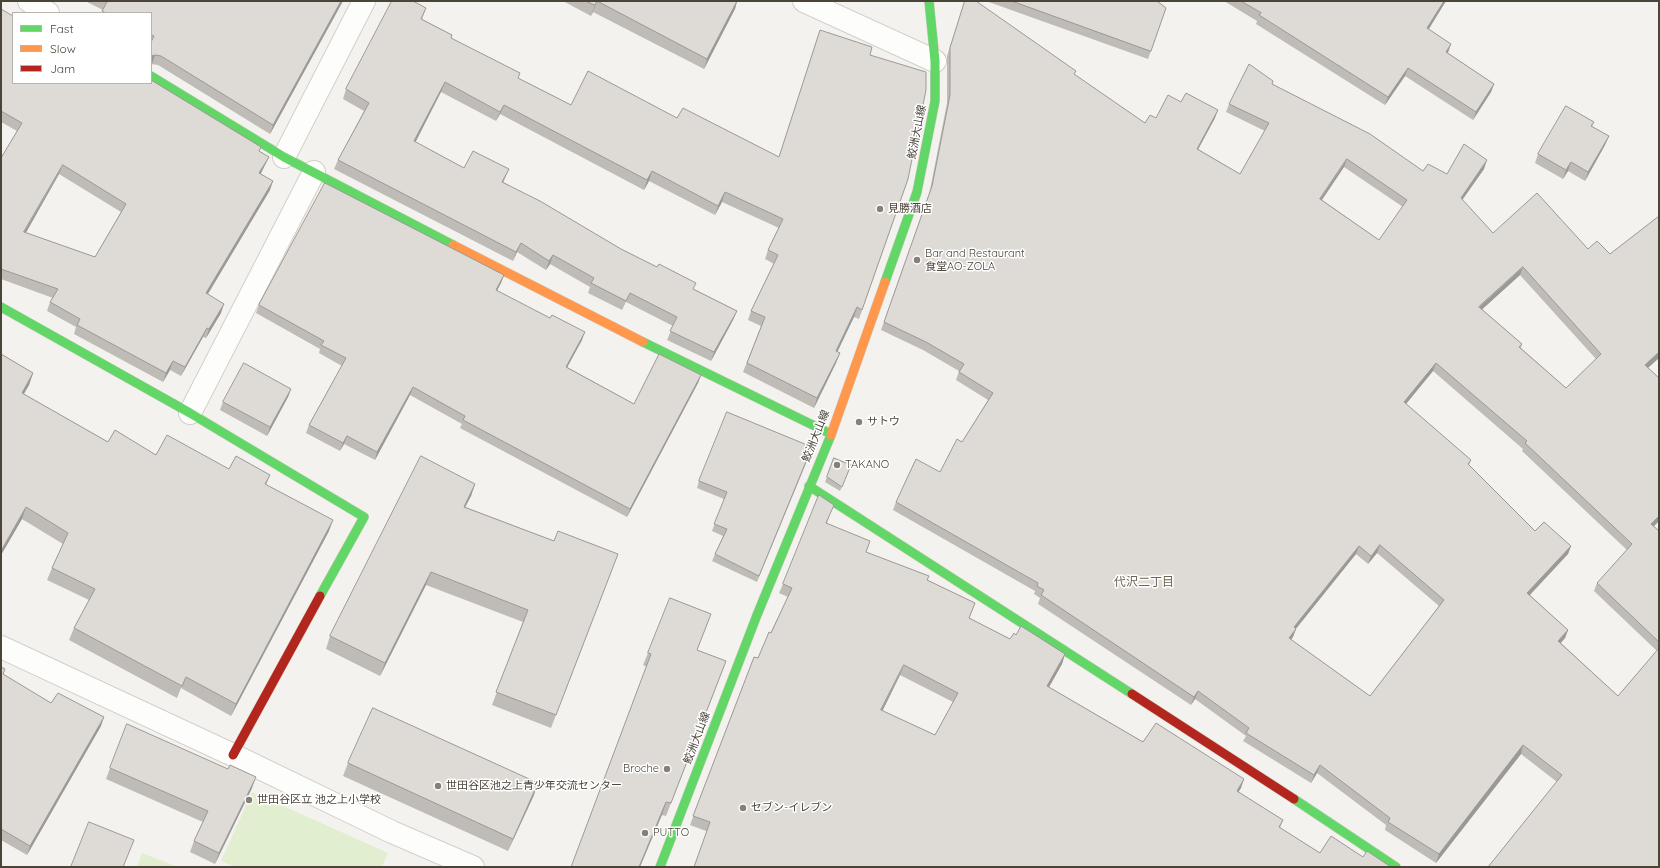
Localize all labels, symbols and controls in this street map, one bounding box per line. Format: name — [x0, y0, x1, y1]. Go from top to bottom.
legend — [12, 12, 152, 84]
text: Fast — [50, 21, 74, 36]
text: Slow — [50, 41, 76, 56]
text: Jam — [50, 61, 75, 76]
street label: 鮫洲大山線 — [905, 104, 929, 160]
place label: 見勝酒店 — [888, 202, 932, 216]
marker: 見勝酒店 — [875, 204, 885, 214]
place label: Bar and Restaurant 食堂AO-ZOLA — [925, 247, 1025, 273]
marker: Bar and Restaurant 食堂AO-ZOLA — [912, 255, 922, 265]
street label: 鮫洲大山線 — [800, 408, 832, 464]
place label: サトウ — [867, 415, 900, 429]
marker: サトウ — [854, 417, 864, 427]
place label: TAKANO — [845, 458, 889, 472]
marker: TAKANO — [832, 460, 842, 470]
district label: 代沢二丁目 — [1114, 575, 1174, 589]
street label: 鮫洲大山線 — [681, 710, 713, 766]
place label: Broche — [623, 762, 659, 776]
marker: Broche — [662, 764, 672, 774]
place label: 世田谷区池之上青少年交流センター — [446, 779, 622, 793]
marker: 世田谷区池之上青少年交流センター — [433, 781, 443, 791]
place label: 世田谷区立 池之上小学校 — [257, 793, 381, 807]
marker: 世田谷区立 池之上小学校 — [244, 795, 254, 805]
place label: セブン-イレブン — [751, 801, 832, 815]
marker: セブン-イレブン — [738, 803, 748, 813]
place label: PUTTO — [653, 826, 689, 840]
marker: PUTTO — [640, 828, 650, 838]

